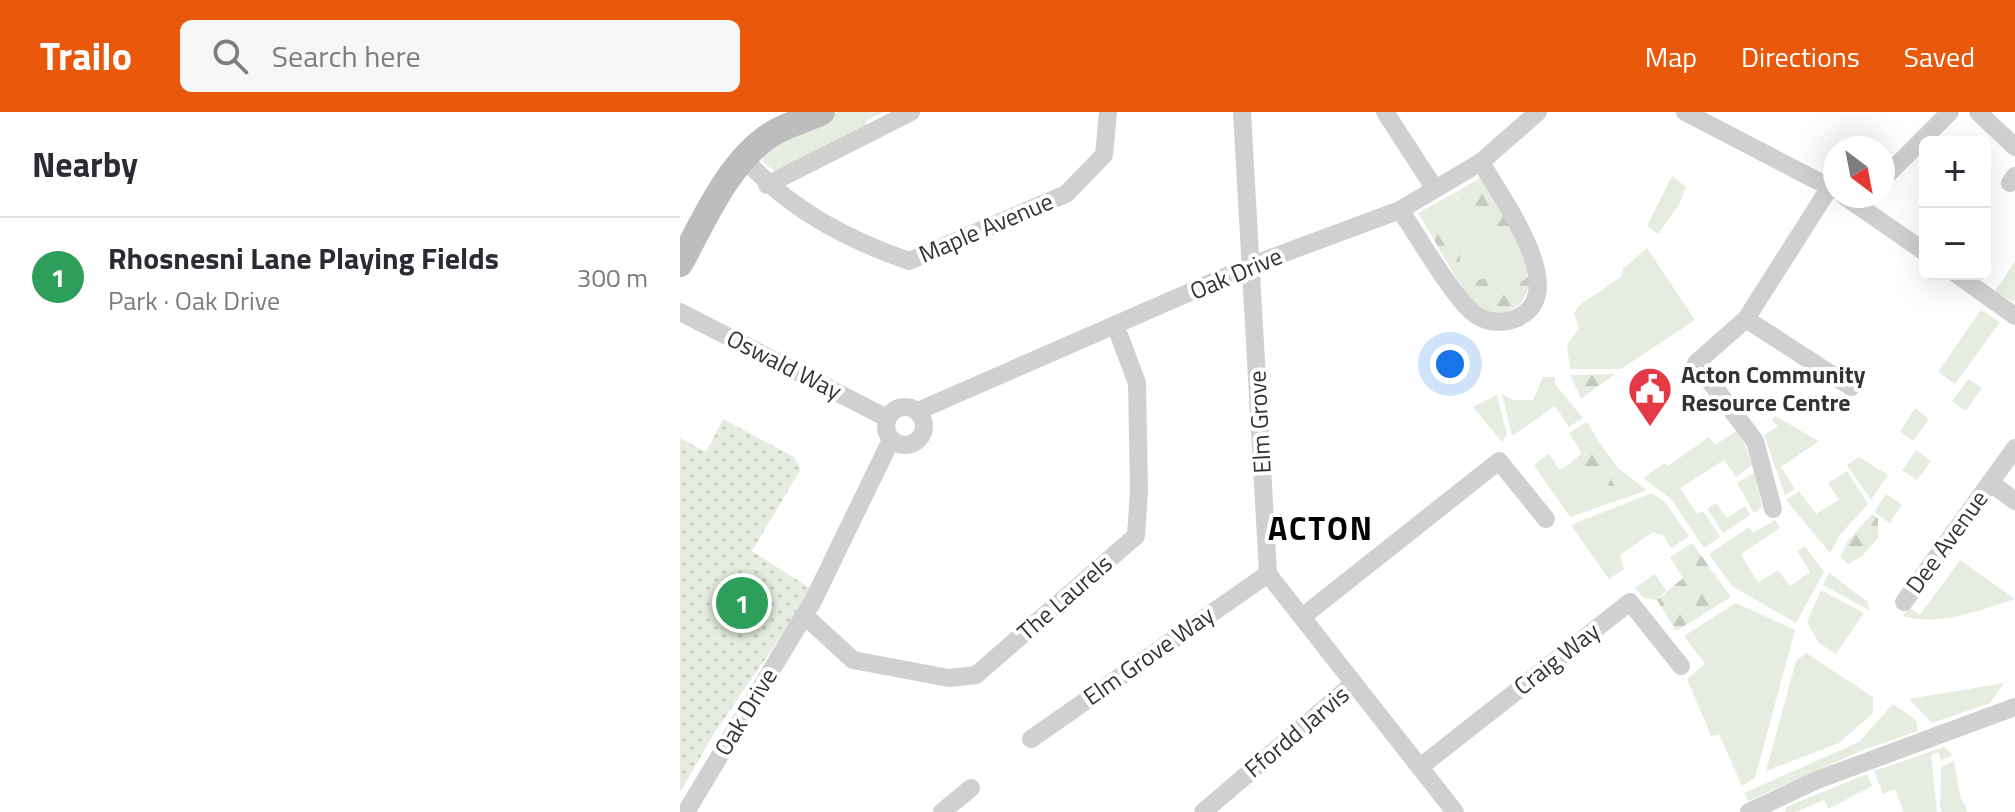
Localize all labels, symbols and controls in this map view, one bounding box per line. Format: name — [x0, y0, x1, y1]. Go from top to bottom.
search box — [180, 20, 740, 92]
text: Trailo — [40, 27, 132, 85]
text: Search here — [272, 33, 421, 79]
icon: search — [208, 34, 252, 78]
text: Map — [1645, 35, 1697, 78]
text: Directions — [1741, 35, 1860, 78]
text: Saved — [1904, 35, 1975, 78]
north arrow — [1823, 136, 1895, 208]
map controls — [1919, 136, 1991, 280]
button: + — [1919, 136, 1991, 208]
text: Nearby — [32, 138, 138, 190]
street label: Maple Avenue — [913, 183, 1058, 272]
button: − — [1919, 208, 1991, 280]
text: Rhosnesni Lane Playing Fields — [108, 235, 499, 281]
street label: Oak Drive — [1184, 238, 1287, 309]
text: 1 — [51, 258, 65, 297]
text: 300 m — [577, 258, 648, 297]
text: Park · Oak Drive — [108, 281, 280, 320]
street label: Oswald Way — [721, 320, 849, 409]
your location — [1430, 344, 1470, 384]
place label: Acton Community Resource Centre — [1681, 356, 1865, 420]
public building icon: Acton Community Resource Centre — [1626, 365, 1674, 428]
street label: Elm Grove — [1238, 370, 1280, 474]
street label: Dee Avenue — [1896, 482, 1996, 601]
district label: ACTON — [1268, 504, 1374, 552]
street label: The Laurels — [1009, 546, 1120, 649]
pin: 1 — [716, 573, 768, 633]
street label: Elm Grove Way — [1076, 596, 1222, 714]
street label: Craig Way — [1506, 613, 1607, 703]
street label: Oak Drive — [705, 661, 786, 762]
street label: Ffordd Jarvis — [1236, 677, 1356, 786]

